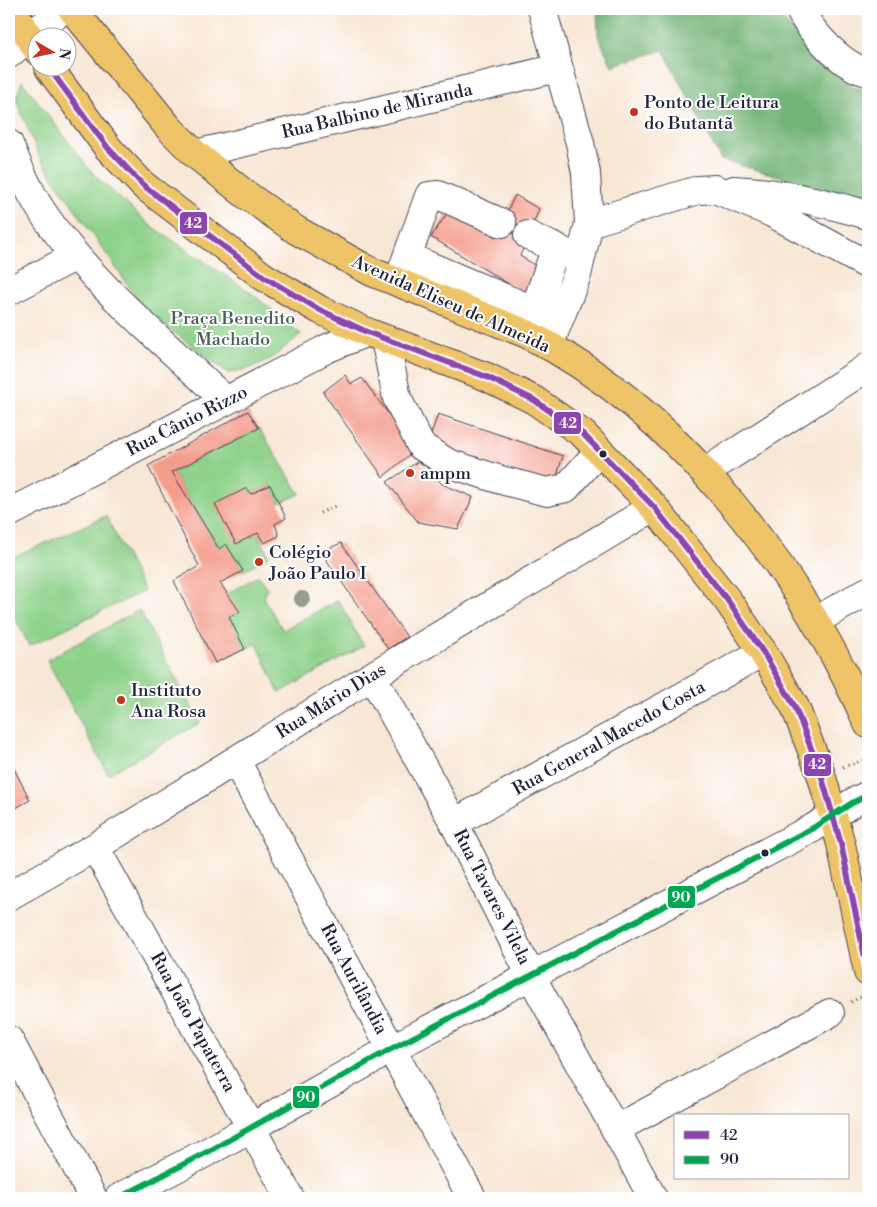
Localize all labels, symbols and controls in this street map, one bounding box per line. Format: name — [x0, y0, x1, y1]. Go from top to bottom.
north arrow — [28, 28, 78, 78]
text: N — [54, 47, 74, 61]
street label: Rua Balbino de Miranda — [279, 78, 476, 144]
place label: Ponto de Leitura do Butantã — [644, 91, 780, 135]
marker: Ponto de Leitura do Butantã — [628, 106, 640, 118]
line badge: 42 — [179, 211, 208, 235]
text: 42 — [184, 215, 202, 233]
street label: Avenida Eliseu de Almeida — [347, 249, 554, 358]
park label: Praça Benedito Machado — [171, 307, 295, 351]
street label: Rua Cânio Rizzo — [122, 381, 252, 461]
line badge: 42 — [553, 411, 582, 435]
text: 42 — [559, 415, 577, 433]
unlabelled marker — [598, 449, 608, 459]
place label: ampm — [420, 462, 471, 485]
marker: ampm — [404, 467, 416, 479]
place label: Colégio João Paulo I — [268, 541, 367, 585]
marker: Colégio João Paulo I — [253, 556, 265, 568]
street label: Rua Mário Dias — [272, 658, 390, 744]
street label: Rua General Macedo Costa — [509, 675, 710, 801]
place label: Instituto Ana Rosa — [130, 679, 207, 723]
marker: Instituto Ana Rosa — [115, 694, 127, 706]
line badge: 42 — [803, 753, 832, 777]
text: 42 — [808, 756, 826, 774]
street label: Rua Tavares Vilela — [448, 825, 536, 969]
unlabelled marker — [760, 848, 770, 858]
line badge: 90 — [667, 885, 696, 909]
text: 90 — [672, 889, 691, 907]
street label: Rua Aurilândia — [315, 920, 393, 1039]
street label: Rua João Papaterra — [145, 948, 241, 1097]
line badge: 90 — [292, 1085, 320, 1109]
text: 90 — [297, 1089, 316, 1107]
legend — [674, 1114, 850, 1180]
text: 42 — [720, 1126, 737, 1145]
text: 90 — [720, 1150, 739, 1169]

